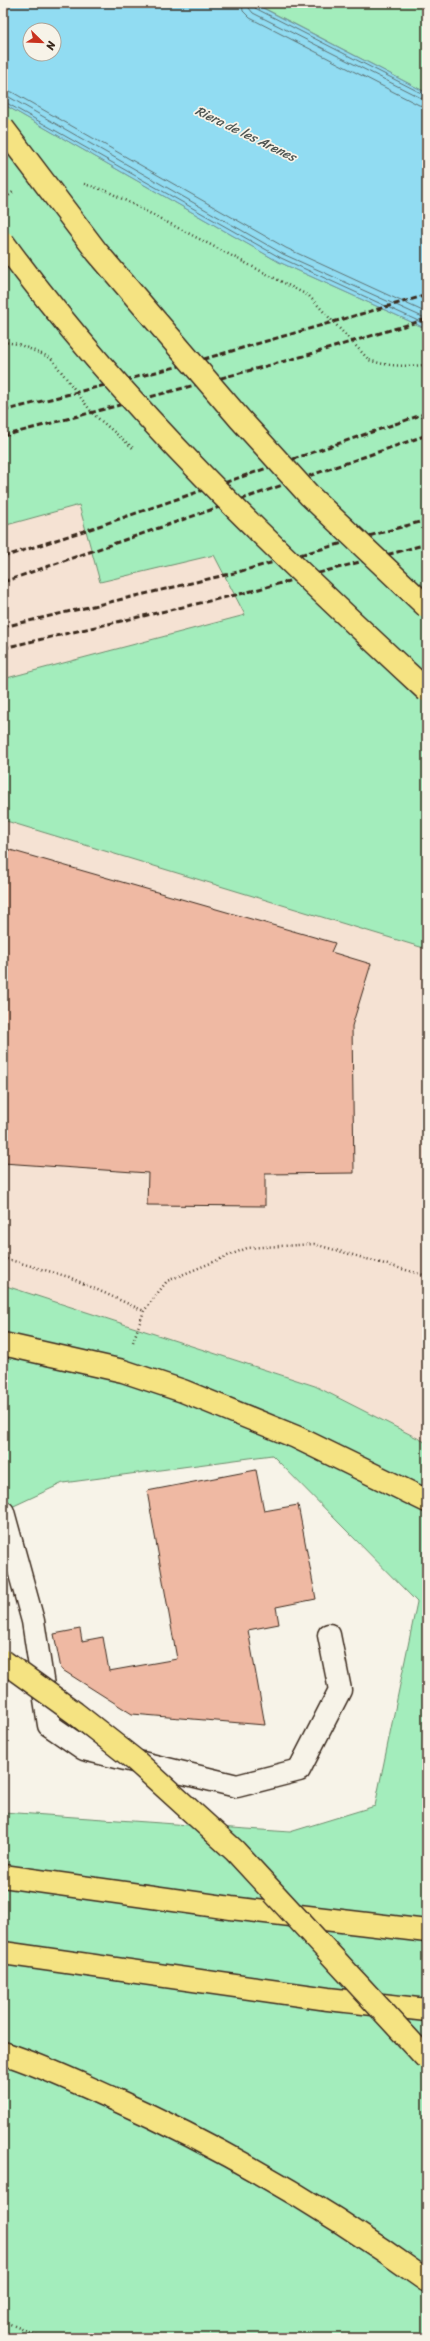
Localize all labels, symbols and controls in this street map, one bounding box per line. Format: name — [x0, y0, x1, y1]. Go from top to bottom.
north arrow — [22, 22, 62, 62]
text: N — [40, 38, 61, 53]
water label: Riera de les Arenes — [191, 99, 302, 169]

